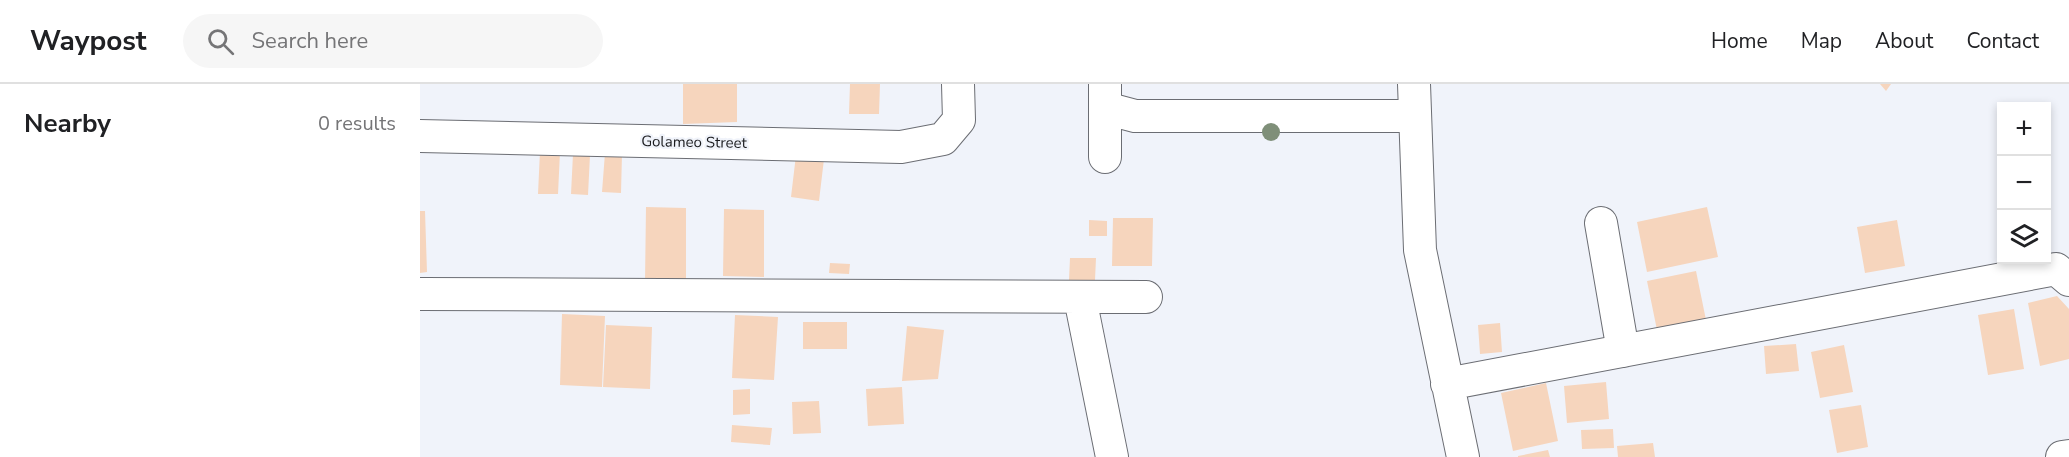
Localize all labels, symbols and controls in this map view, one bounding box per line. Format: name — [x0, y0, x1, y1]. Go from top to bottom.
search box — [183, 14, 603, 68]
text: Waypost — [30, 22, 147, 60]
icon: search — [204, 25, 237, 58]
text: Search here — [252, 26, 368, 56]
text: Home — [1711, 27, 1768, 55]
text: Map — [1801, 27, 1842, 55]
text: About — [1875, 27, 1933, 55]
text: Contact — [1966, 27, 2039, 55]
map controls — [1997, 102, 2051, 264]
button: + — [1997, 102, 2051, 156]
text: Nearby — [24, 106, 111, 141]
text: 0 results — [318, 110, 396, 137]
street label: Golameo Street — [641, 131, 748, 153]
button: − — [1997, 156, 2051, 210]
button: layers — [1997, 210, 2051, 264]

